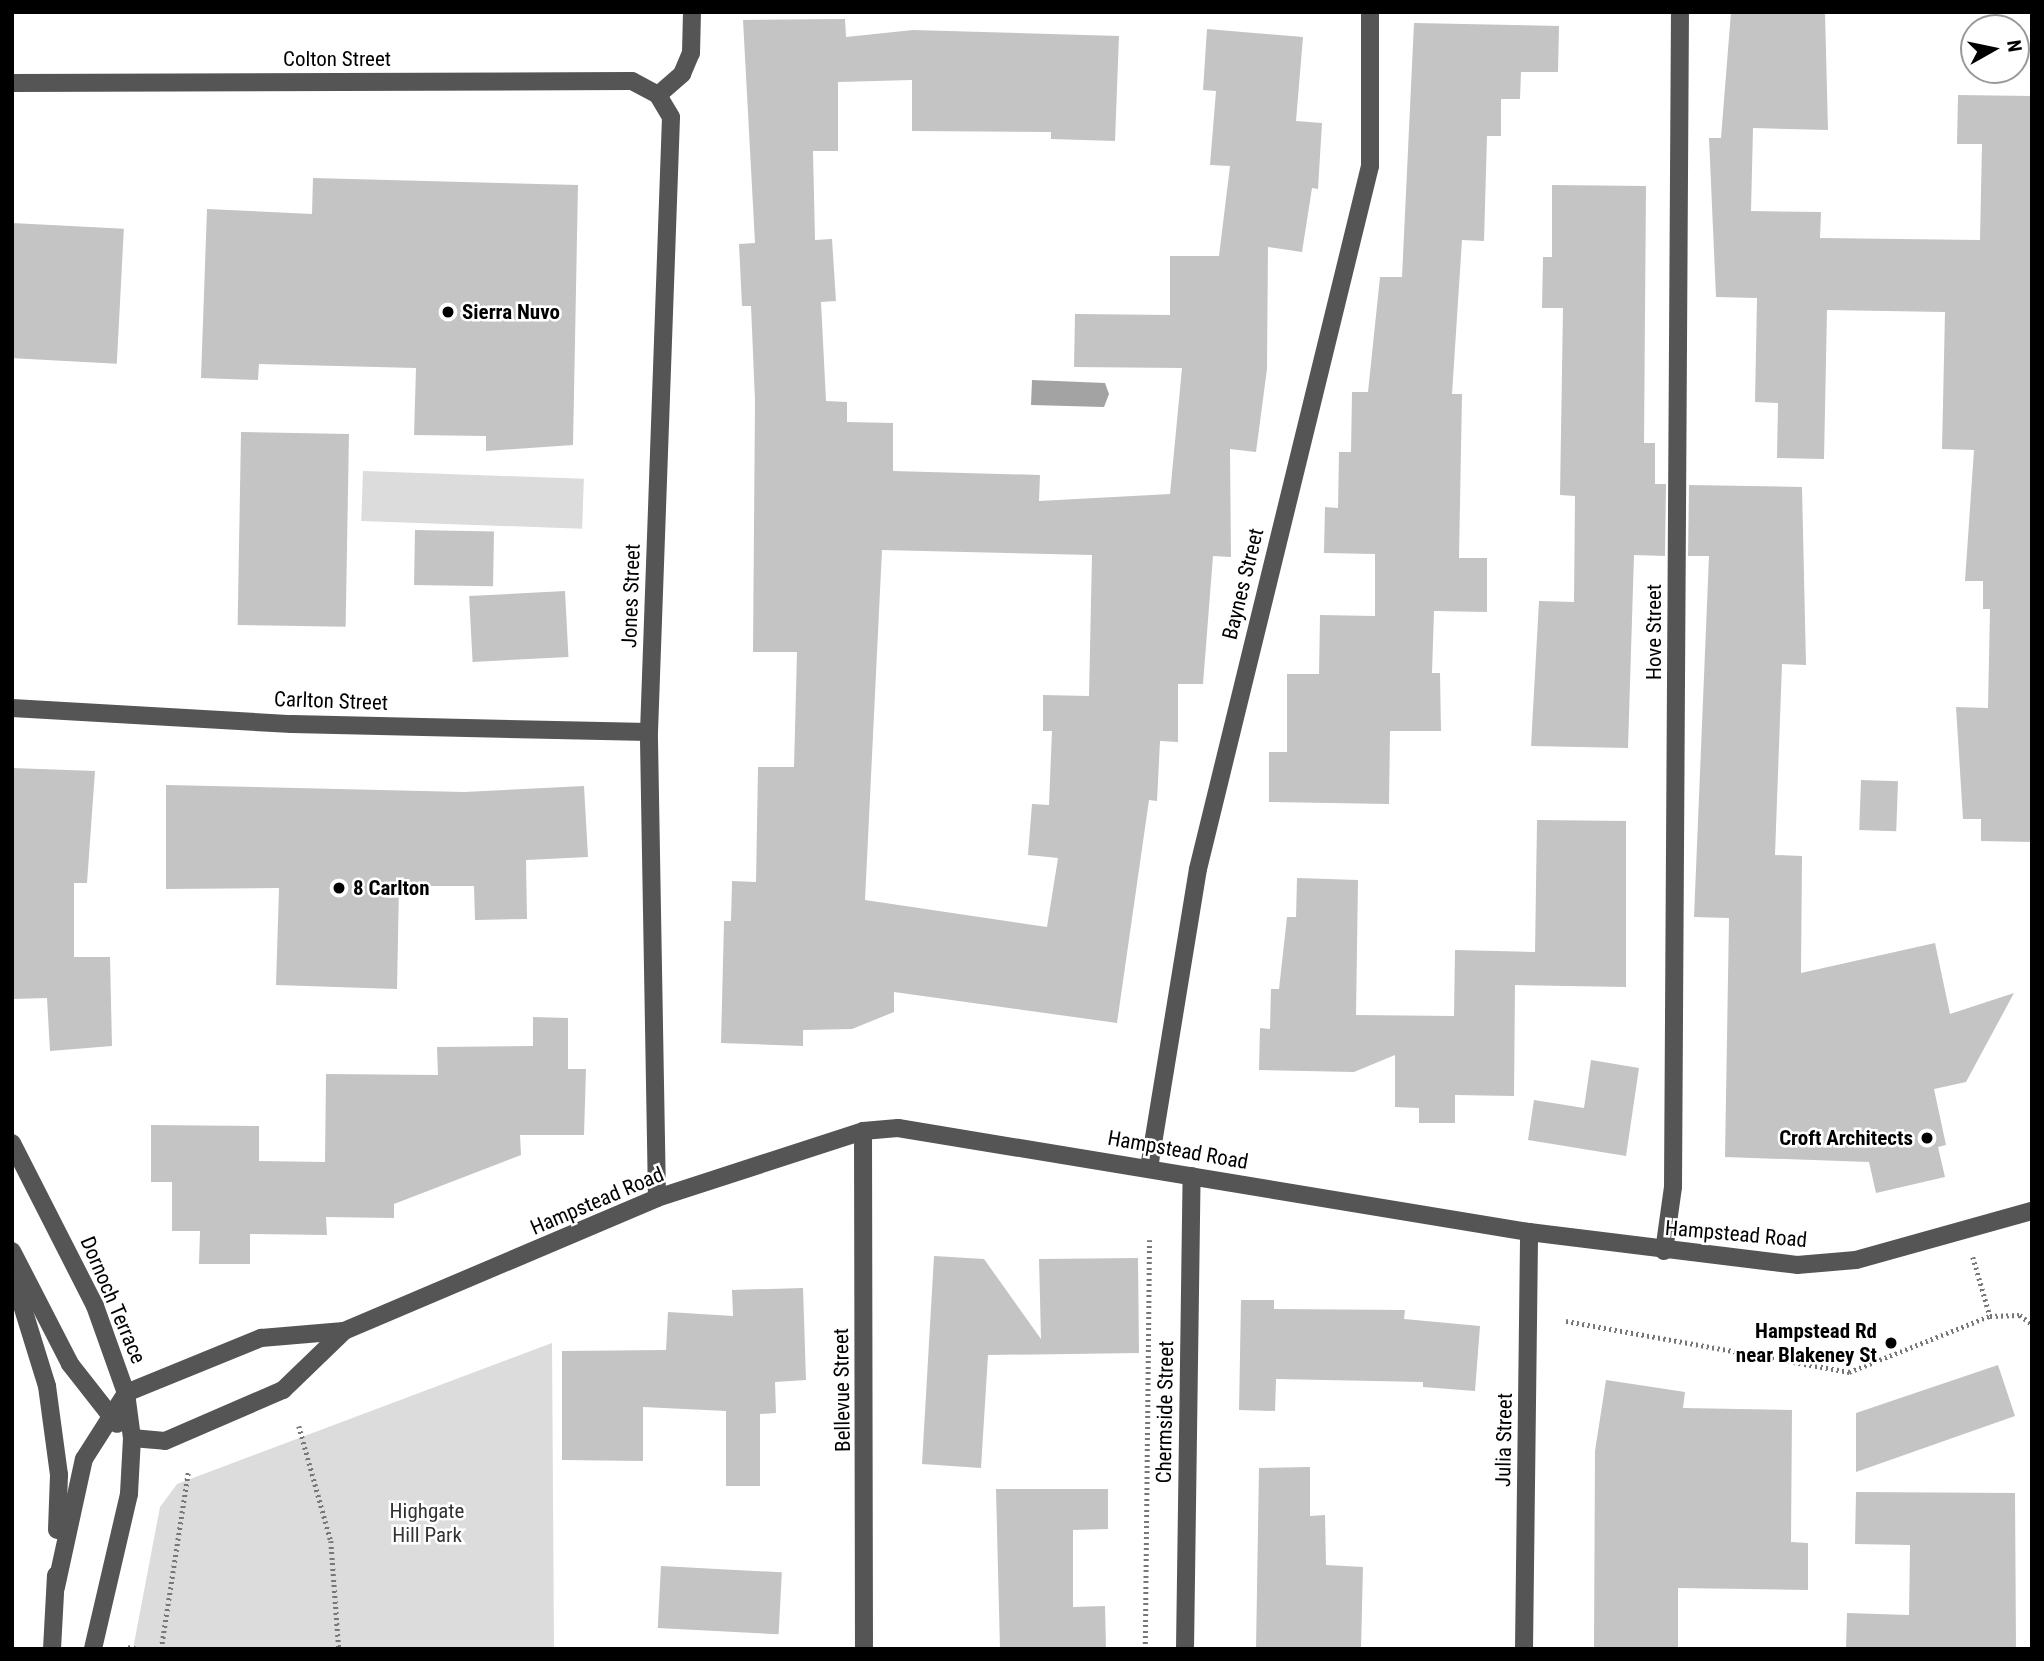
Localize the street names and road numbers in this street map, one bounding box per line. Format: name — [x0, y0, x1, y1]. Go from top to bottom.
street label: Colton Street — [283, 46, 391, 72]
street label: Baynes Street — [1217, 526, 1269, 642]
street label: Jones Street — [617, 543, 645, 649]
street label: Hove Street — [1641, 584, 1667, 680]
street label: Carlton Street — [274, 686, 388, 716]
street label: Hampstead Road — [1106, 1125, 1250, 1175]
street label: Hampstead Road — [527, 1162, 667, 1240]
street label: Hampstead Road — [1664, 1215, 1808, 1253]
street label: Dornoch Terrace — [75, 1232, 151, 1368]
street label: Bellevue Street — [828, 1328, 856, 1452]
street label: Chermside Street — [1151, 1340, 1179, 1484]
street label: Julia Street — [1491, 1393, 1517, 1487]

